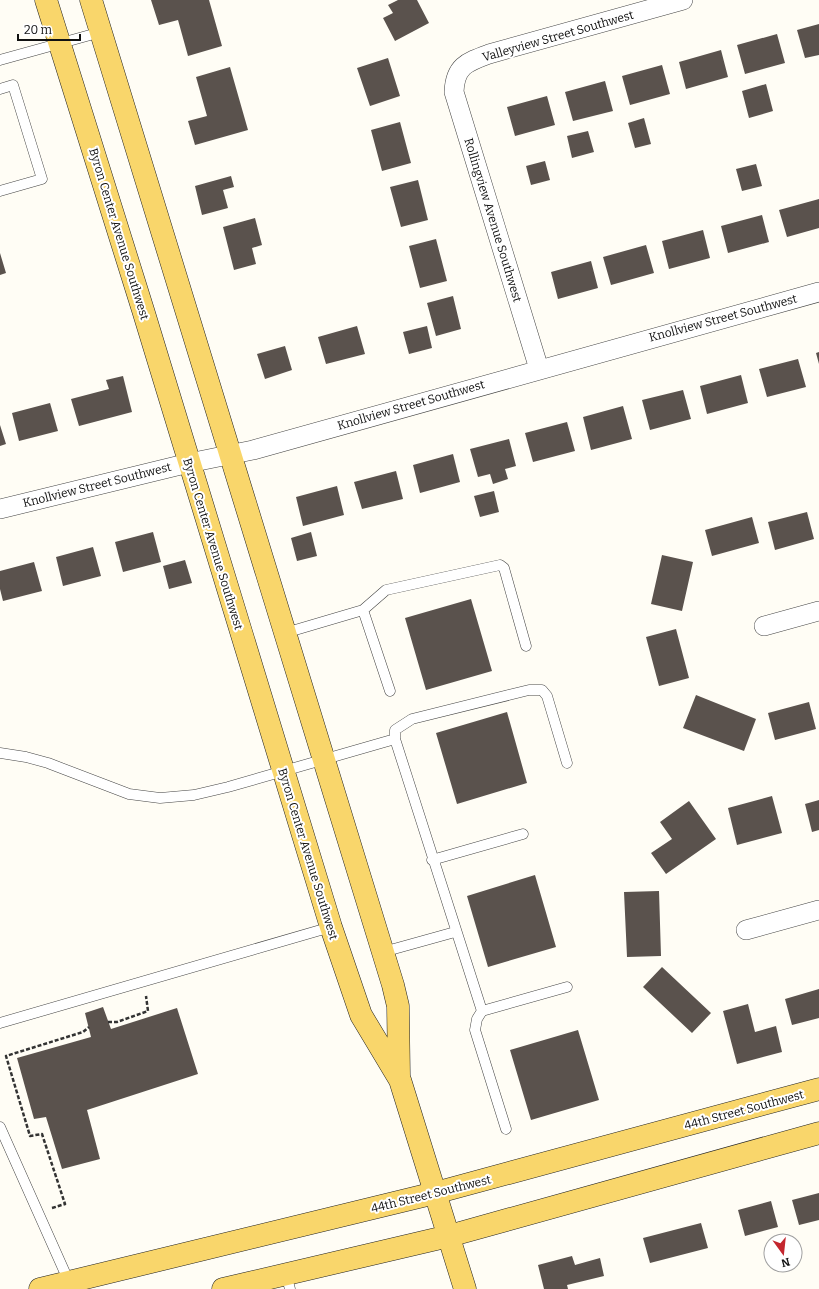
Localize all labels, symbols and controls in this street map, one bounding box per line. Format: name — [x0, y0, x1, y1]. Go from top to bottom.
street label: Valleyview Street Southwest — [481, 7, 636, 64]
scale bar — [18, 16, 80, 42]
text: 20 m — [24, 23, 53, 37]
street label: Rollingview Avenue Southwest — [461, 136, 525, 304]
street label: Byron Center Avenue Southwest — [86, 146, 152, 322]
street label: Knollview Street Southwest — [647, 291, 799, 345]
street label: Knollview Street Southwest — [336, 377, 487, 433]
street label: Byron Center Avenue Southwest — [180, 456, 246, 632]
street label: Knollview Street Southwest — [21, 460, 173, 510]
street label: Byron Center Avenue Southwest — [275, 766, 341, 942]
street label: 44th Street Southwest — [683, 1087, 806, 1133]
street label: 44th Street Southwest — [370, 1172, 493, 1216]
north arrow — [763, 1233, 803, 1273]
text: N — [779, 1255, 791, 1270]

